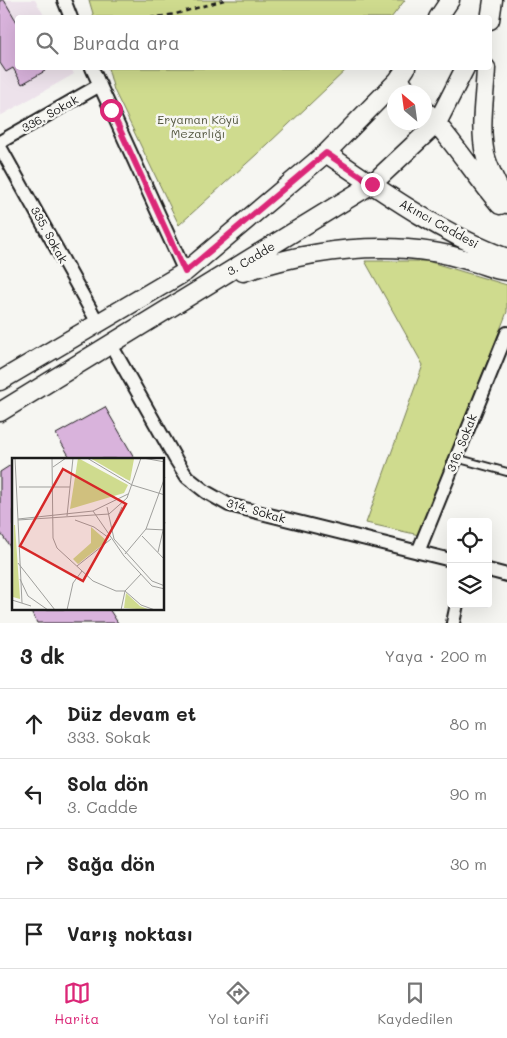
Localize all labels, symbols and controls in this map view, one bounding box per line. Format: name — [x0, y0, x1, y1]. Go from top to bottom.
search box — [15, 15, 492, 70]
icon: search — [33, 29, 61, 57]
text: Burada ara — [73, 30, 180, 55]
north arrow — [387, 85, 432, 130]
street label: 336. Sokak — [18, 91, 81, 135]
route start — [100, 99, 123, 122]
park label: Eryaman Köyü Mezarlığı — [157, 111, 239, 141]
route end — [361, 173, 384, 196]
street label: Akıncı Caddesi — [397, 195, 482, 251]
street label: 335. Sokak — [28, 203, 72, 266]
street label: 3. Cadde — [224, 238, 277, 279]
street label: 316. Sokak — [442, 411, 480, 474]
inset map — [12, 458, 165, 610]
street label: 314. Sokak — [225, 494, 288, 526]
map controls — [447, 518, 492, 608]
button: locate — [447, 518, 492, 563]
button: layers — [447, 563, 492, 608]
text: 3 dk — [20, 642, 65, 669]
text: Yaya · 200 m — [384, 645, 487, 666]
text: Düz devam et — [67, 701, 196, 726]
icon: ahead — [20, 710, 48, 738]
text: 80 m — [450, 713, 487, 734]
text: 333. Sokak — [67, 726, 150, 747]
text: Sola dön — [67, 771, 149, 796]
icon: left — [20, 780, 48, 808]
text: 90 m — [450, 783, 487, 804]
text: 3. Cadde — [67, 796, 138, 817]
icon: right — [20, 850, 48, 878]
text: Sağa dön — [67, 851, 155, 876]
text: 30 m — [450, 853, 487, 874]
icon: arrive — [20, 920, 48, 948]
text: Varış noktası — [67, 921, 193, 946]
tab: Harita — [54, 979, 99, 1028]
tab: Yol tarifi — [208, 979, 269, 1028]
tab: Kaydedilen — [378, 979, 453, 1028]

